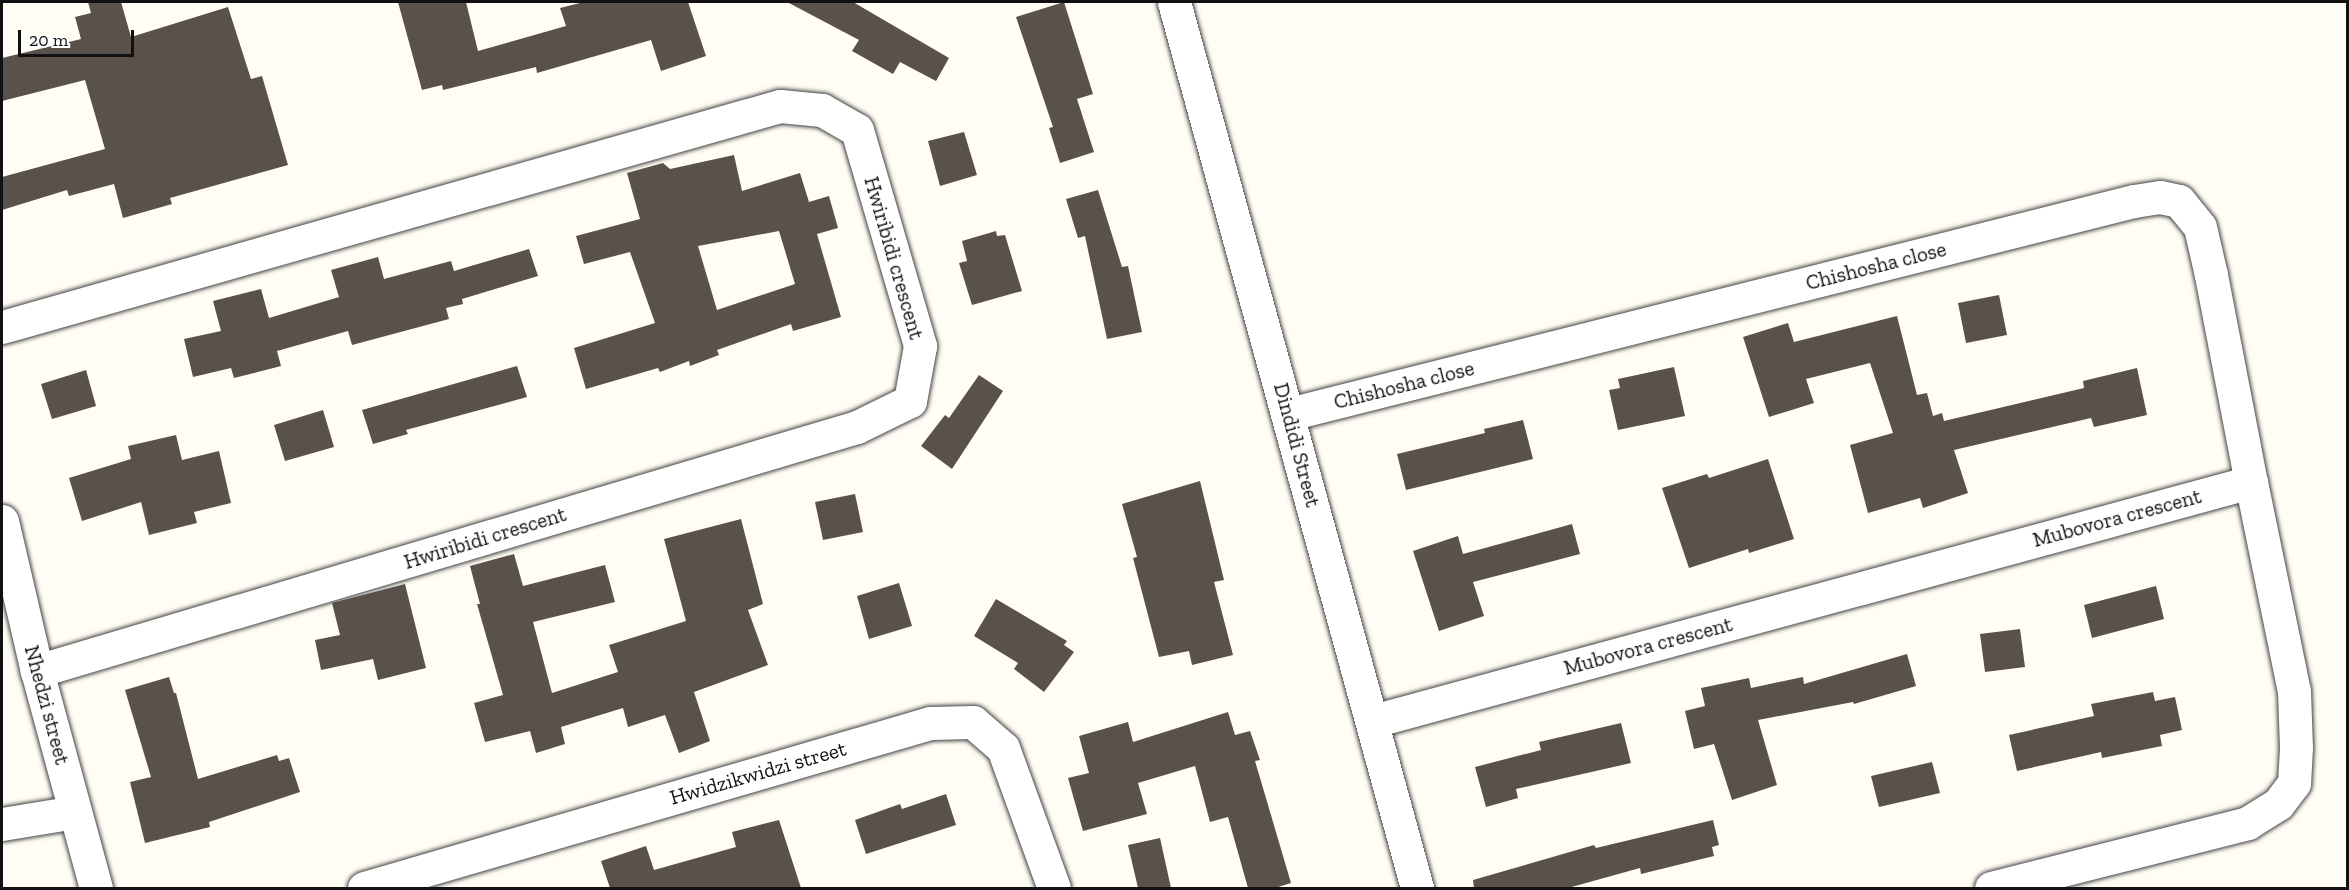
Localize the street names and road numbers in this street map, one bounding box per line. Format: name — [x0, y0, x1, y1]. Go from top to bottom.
street label: Hwiribidi crescent — [859, 174, 929, 342]
street label: Chishosha close — [1803, 236, 1949, 296]
street label: Chishosha close — [1331, 355, 1477, 415]
street label: Dindidi Street — [1268, 380, 1326, 510]
street label: Mubovora crescent — [2030, 483, 2204, 553]
street label: Hwiribidi crescent — [401, 501, 569, 575]
street label: Mubovora crescent — [1561, 611, 1735, 681]
street label: Nhedzi street — [19, 643, 75, 767]
street label: Hwidzikwidzi street — [667, 736, 849, 810]

